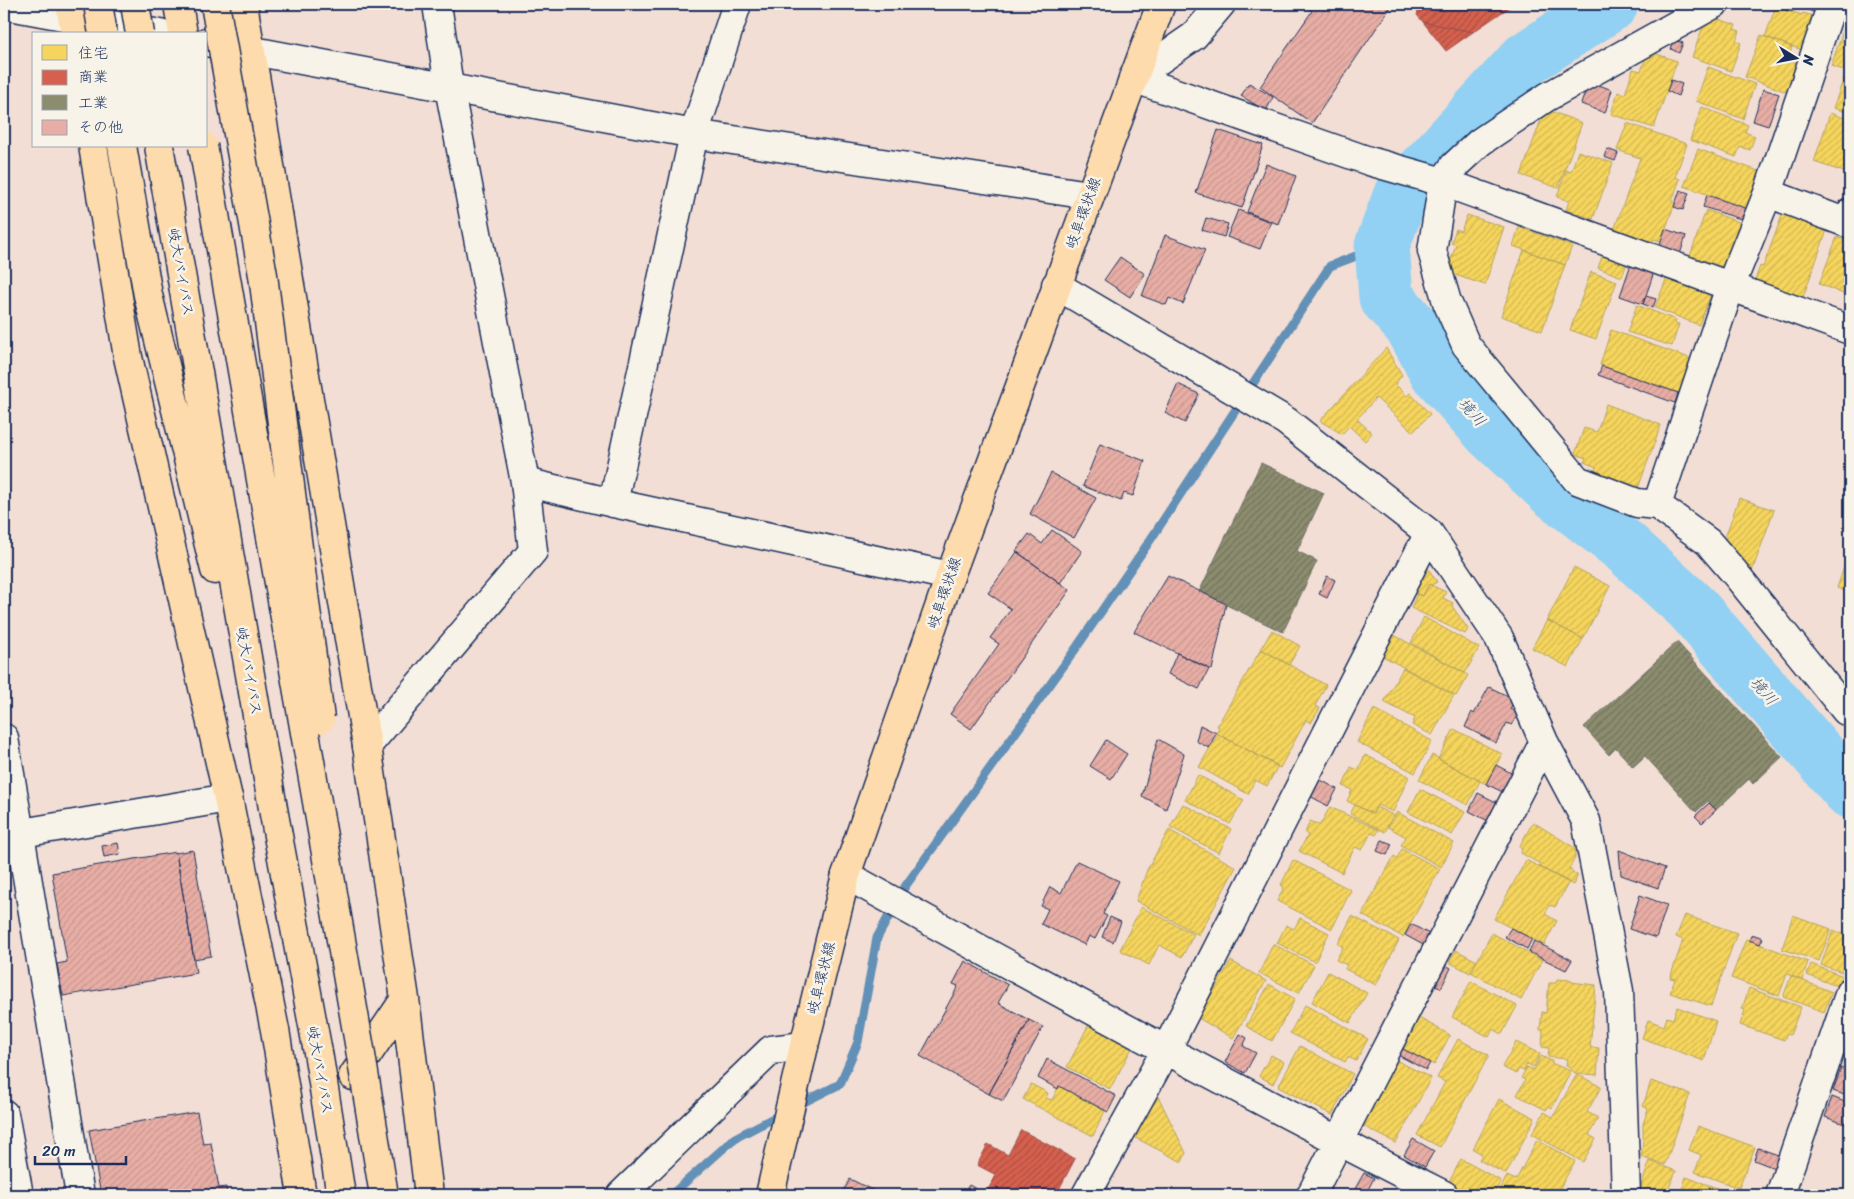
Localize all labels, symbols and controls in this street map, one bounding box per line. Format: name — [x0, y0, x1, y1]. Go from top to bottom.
legend — [32, 32, 208, 148]
north arrow — [1772, 32, 1822, 82]
text: 住宅 — [78, 40, 108, 66]
text: N — [1795, 52, 1822, 67]
text: 商業 — [78, 64, 108, 90]
text: 工業 — [78, 90, 108, 116]
text: その他 — [78, 114, 123, 140]
street label: 岐阜環状線 — [1058, 173, 1108, 253]
street label: 岐大バイパス — [160, 226, 202, 318]
water label: 境川 — [1451, 390, 1493, 434]
street label: 岐阜環状線 — [919, 553, 969, 633]
street label: 岐大バイパス — [228, 625, 270, 717]
water label: 境川 — [1743, 669, 1785, 713]
street label: 岐阜環状線 — [799, 938, 843, 1018]
street label: 岐大バイパス — [299, 1024, 341, 1116]
scale bar — [35, 1134, 126, 1166]
text: 20 m — [42, 1138, 76, 1164]

